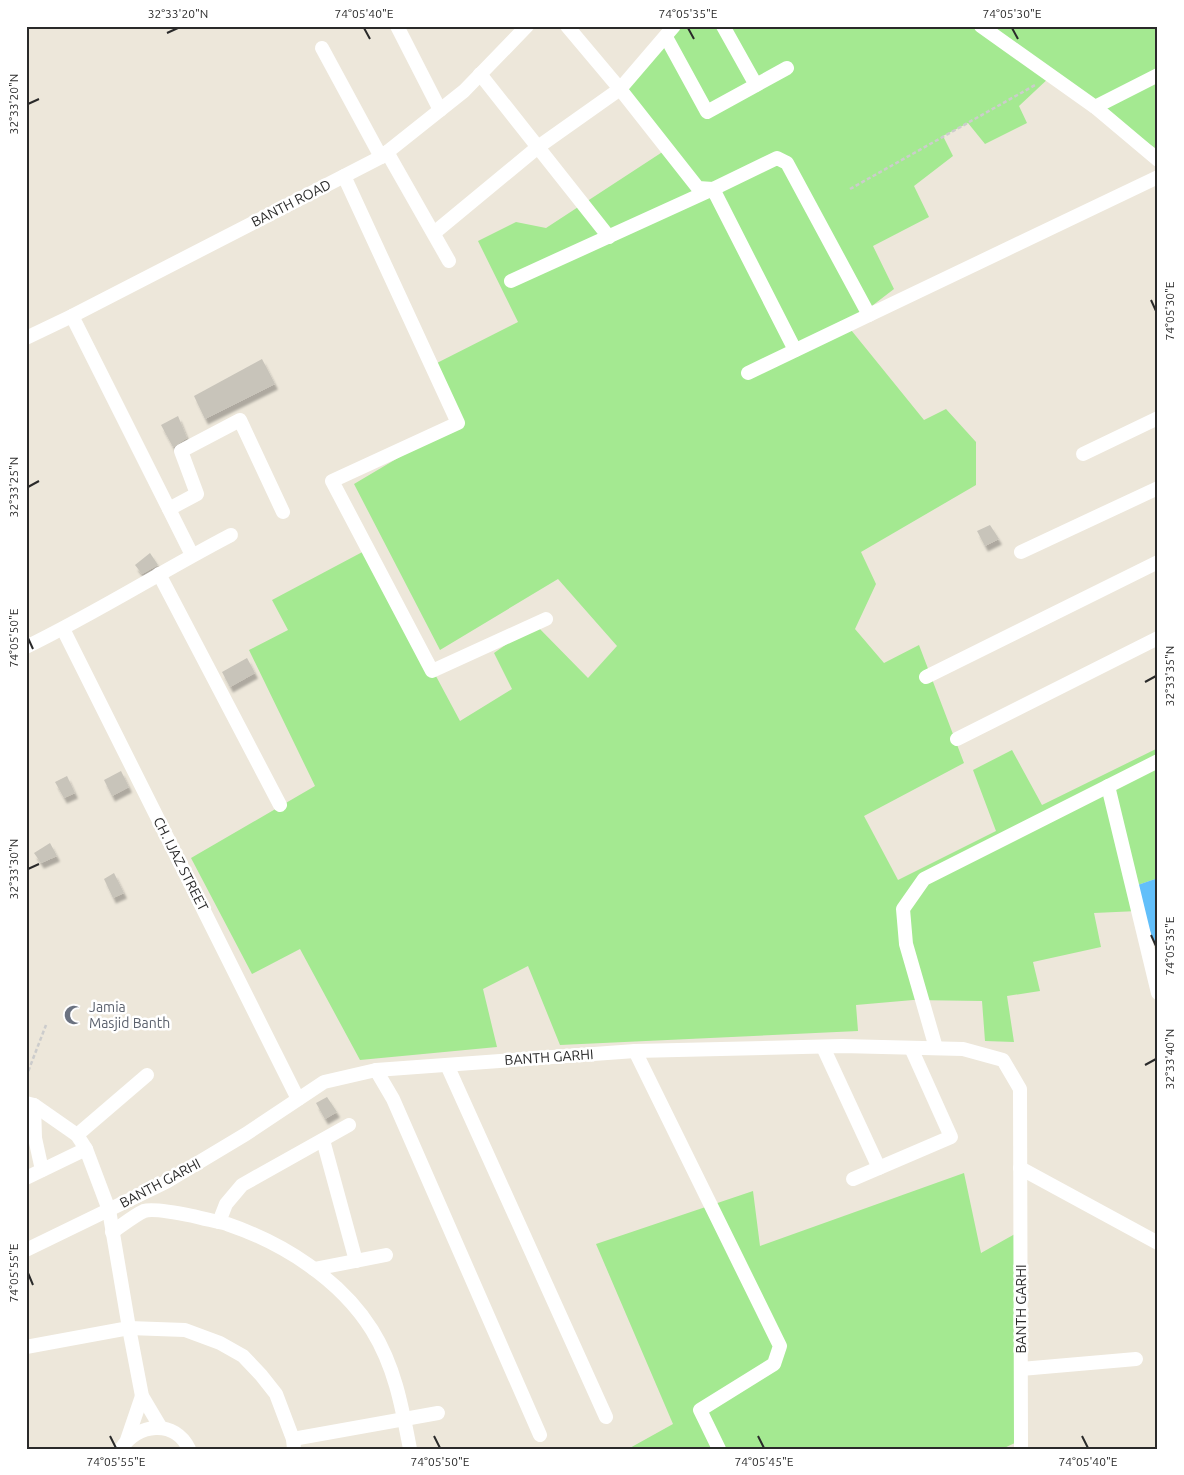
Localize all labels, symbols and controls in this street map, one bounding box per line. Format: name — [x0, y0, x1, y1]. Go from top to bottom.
text: 32°33'20"N — [148, 7, 208, 20]
text: 74°05'40"E — [335, 7, 394, 20]
text: 74°05'35"E — [659, 7, 718, 20]
text: 74°05'30"E — [983, 7, 1042, 20]
text: 32°33'20"N — [7, 74, 20, 134]
street label: BANTH ROAD — [249, 176, 334, 230]
text: 74°05'30"E — [1163, 281, 1176, 340]
text: 32°33'25"N — [7, 457, 20, 517]
text: 74°05'50"E — [7, 608, 20, 667]
text: 32°33'35"N — [1163, 646, 1176, 706]
street label: CH. IJAZ STREET — [150, 814, 212, 914]
text: 32°33'30"N — [7, 839, 20, 899]
text: 74°05'35"E — [1163, 916, 1176, 975]
place label: Jamia Masjid Banth — [89, 999, 170, 1031]
mosque icon: Jamia Masjid Banth — [63, 1004, 85, 1026]
text: 32°33'40"N — [1163, 1029, 1176, 1089]
street label: BANTH GARHI — [504, 1046, 594, 1068]
street label: BANTH GARHI — [117, 1155, 203, 1211]
text: 74°05'55"E — [7, 1243, 20, 1302]
street label: BANTH GARHI — [1013, 1264, 1029, 1354]
text: 74°05'55"E — [87, 1455, 146, 1468]
text: 74°05'50"E — [411, 1455, 470, 1468]
text: 74°05'45"E — [735, 1455, 794, 1468]
text: 74°05'40"E — [1059, 1455, 1118, 1468]

